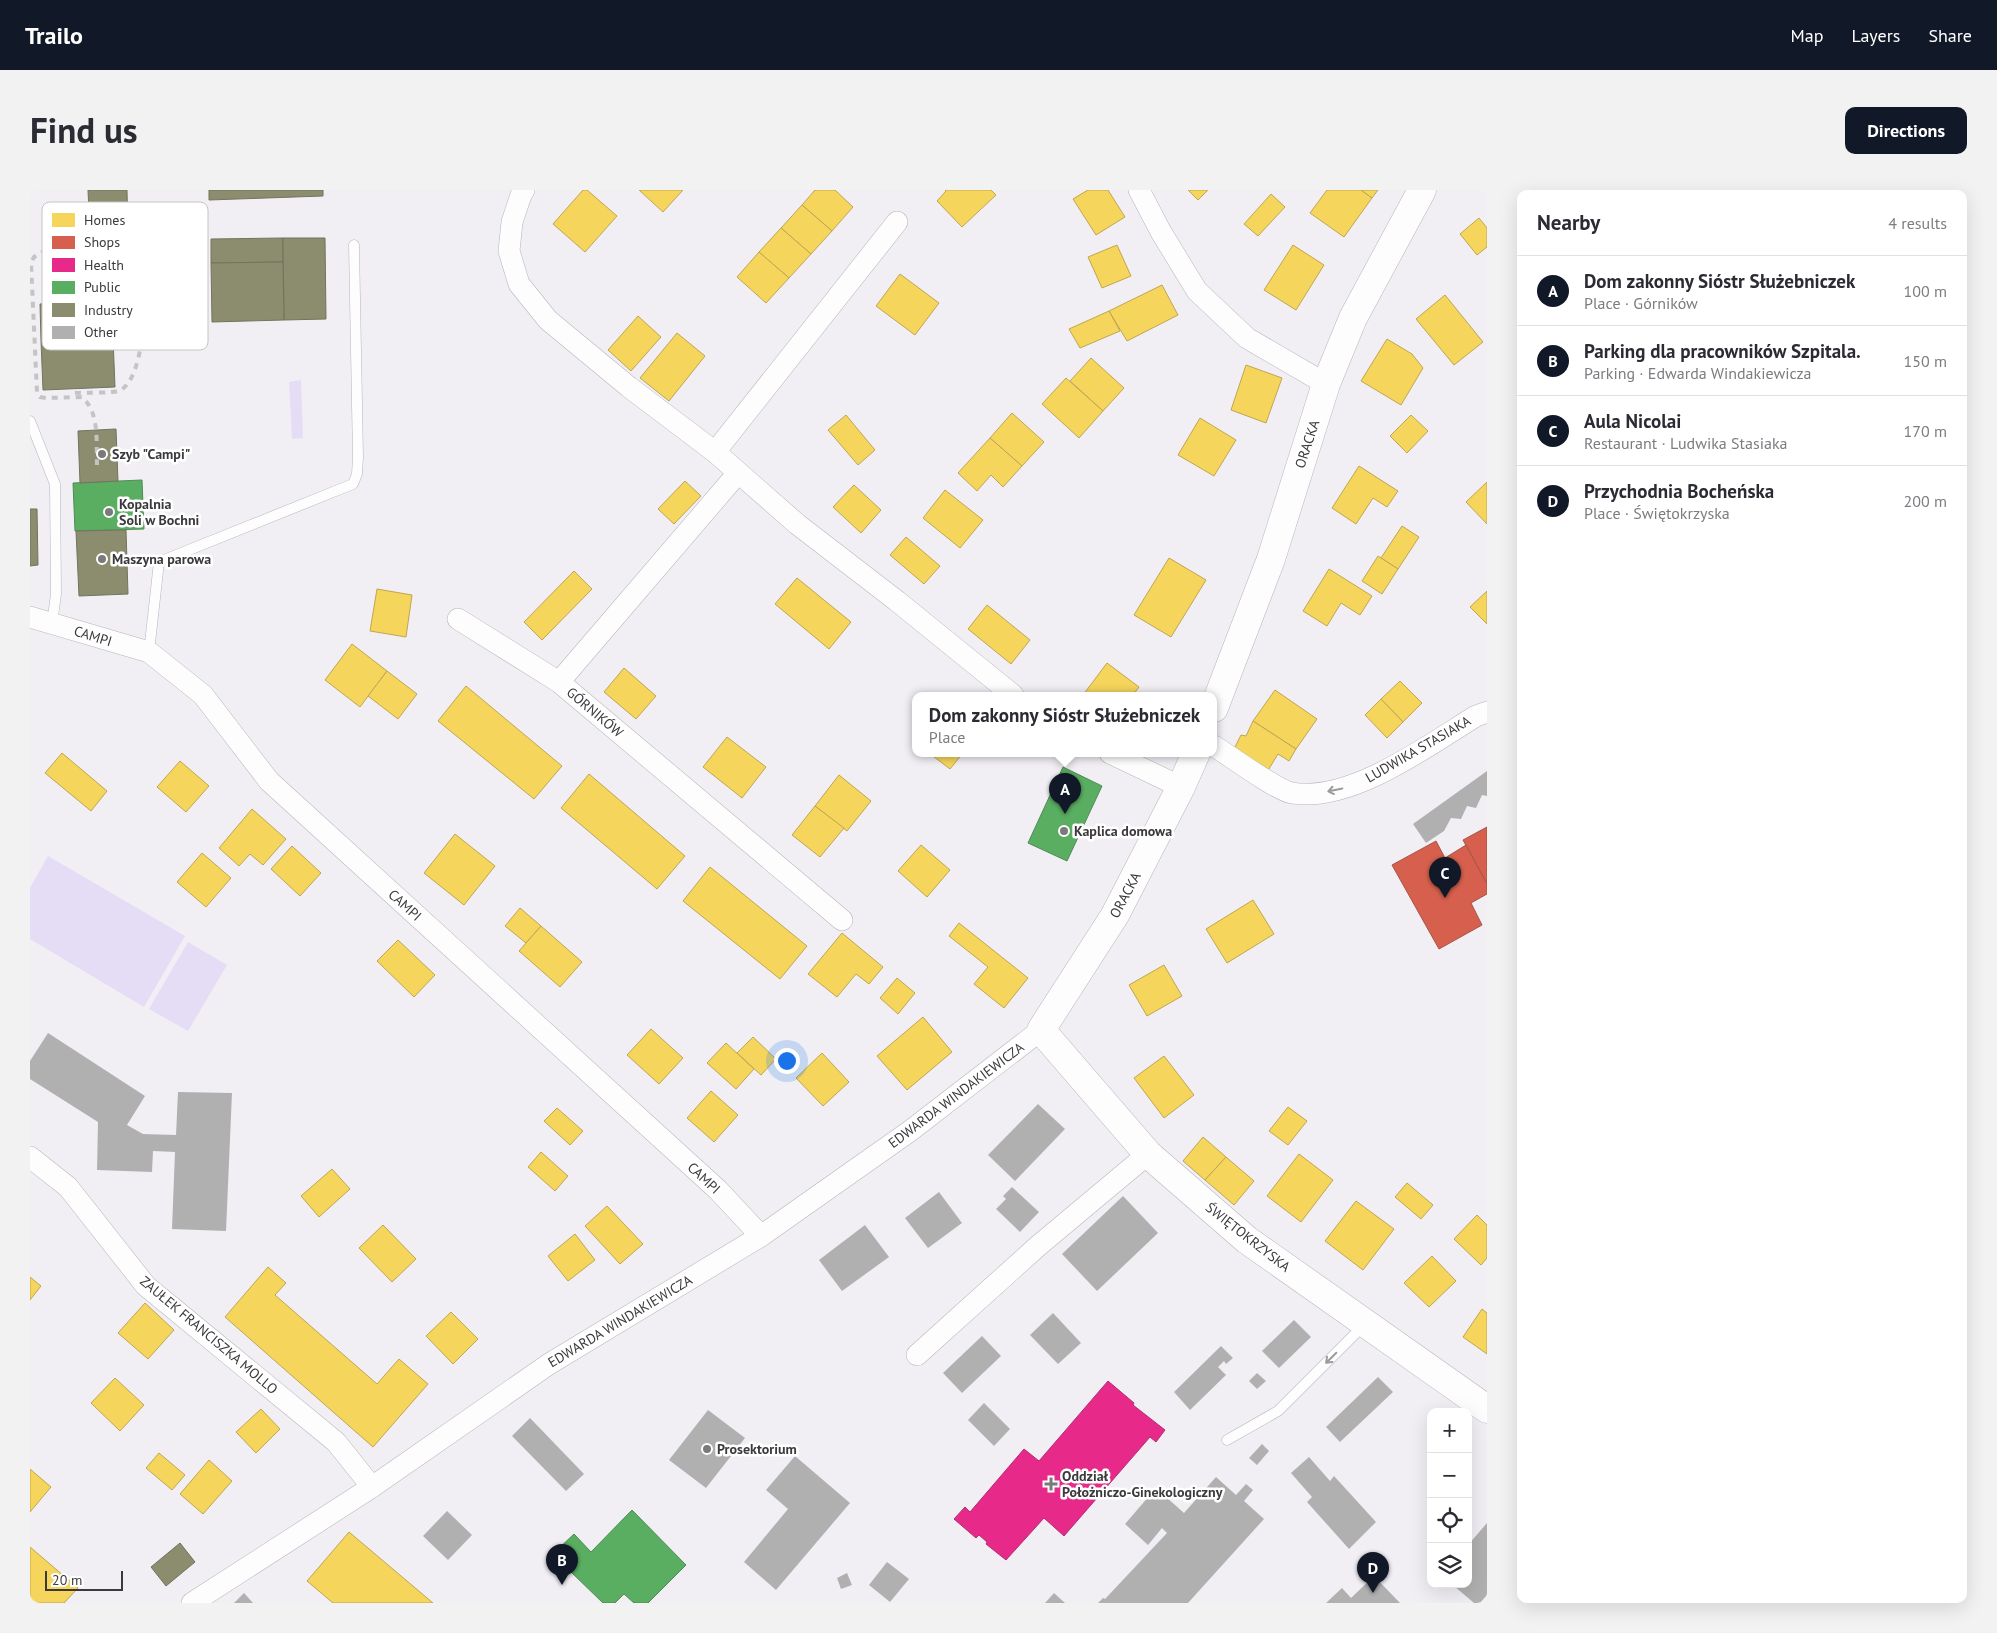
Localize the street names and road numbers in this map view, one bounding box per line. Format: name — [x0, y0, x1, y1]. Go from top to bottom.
street label: ORACKA — [1291, 417, 1323, 470]
street label: CAMPI — [72, 622, 114, 650]
street label: GÓRNIKÓW — [563, 683, 627, 741]
street label: LUDWIKA STASIAKA — [1362, 711, 1475, 787]
street label: ORACKA — [1105, 868, 1145, 921]
street label: CAMPI — [385, 885, 425, 925]
street label: EDWARDA WINDAKIEWICZA — [885, 1038, 1028, 1152]
street label: CAMPI — [684, 1158, 724, 1198]
street label: ŚWIĘTOKRZYSKA — [1202, 1198, 1295, 1276]
street label: EDWARDA WINDAKIEWICZA — [545, 1270, 696, 1371]
street label: ZAUŁEK FRANCISZKA MOLLO — [136, 1272, 282, 1398]

